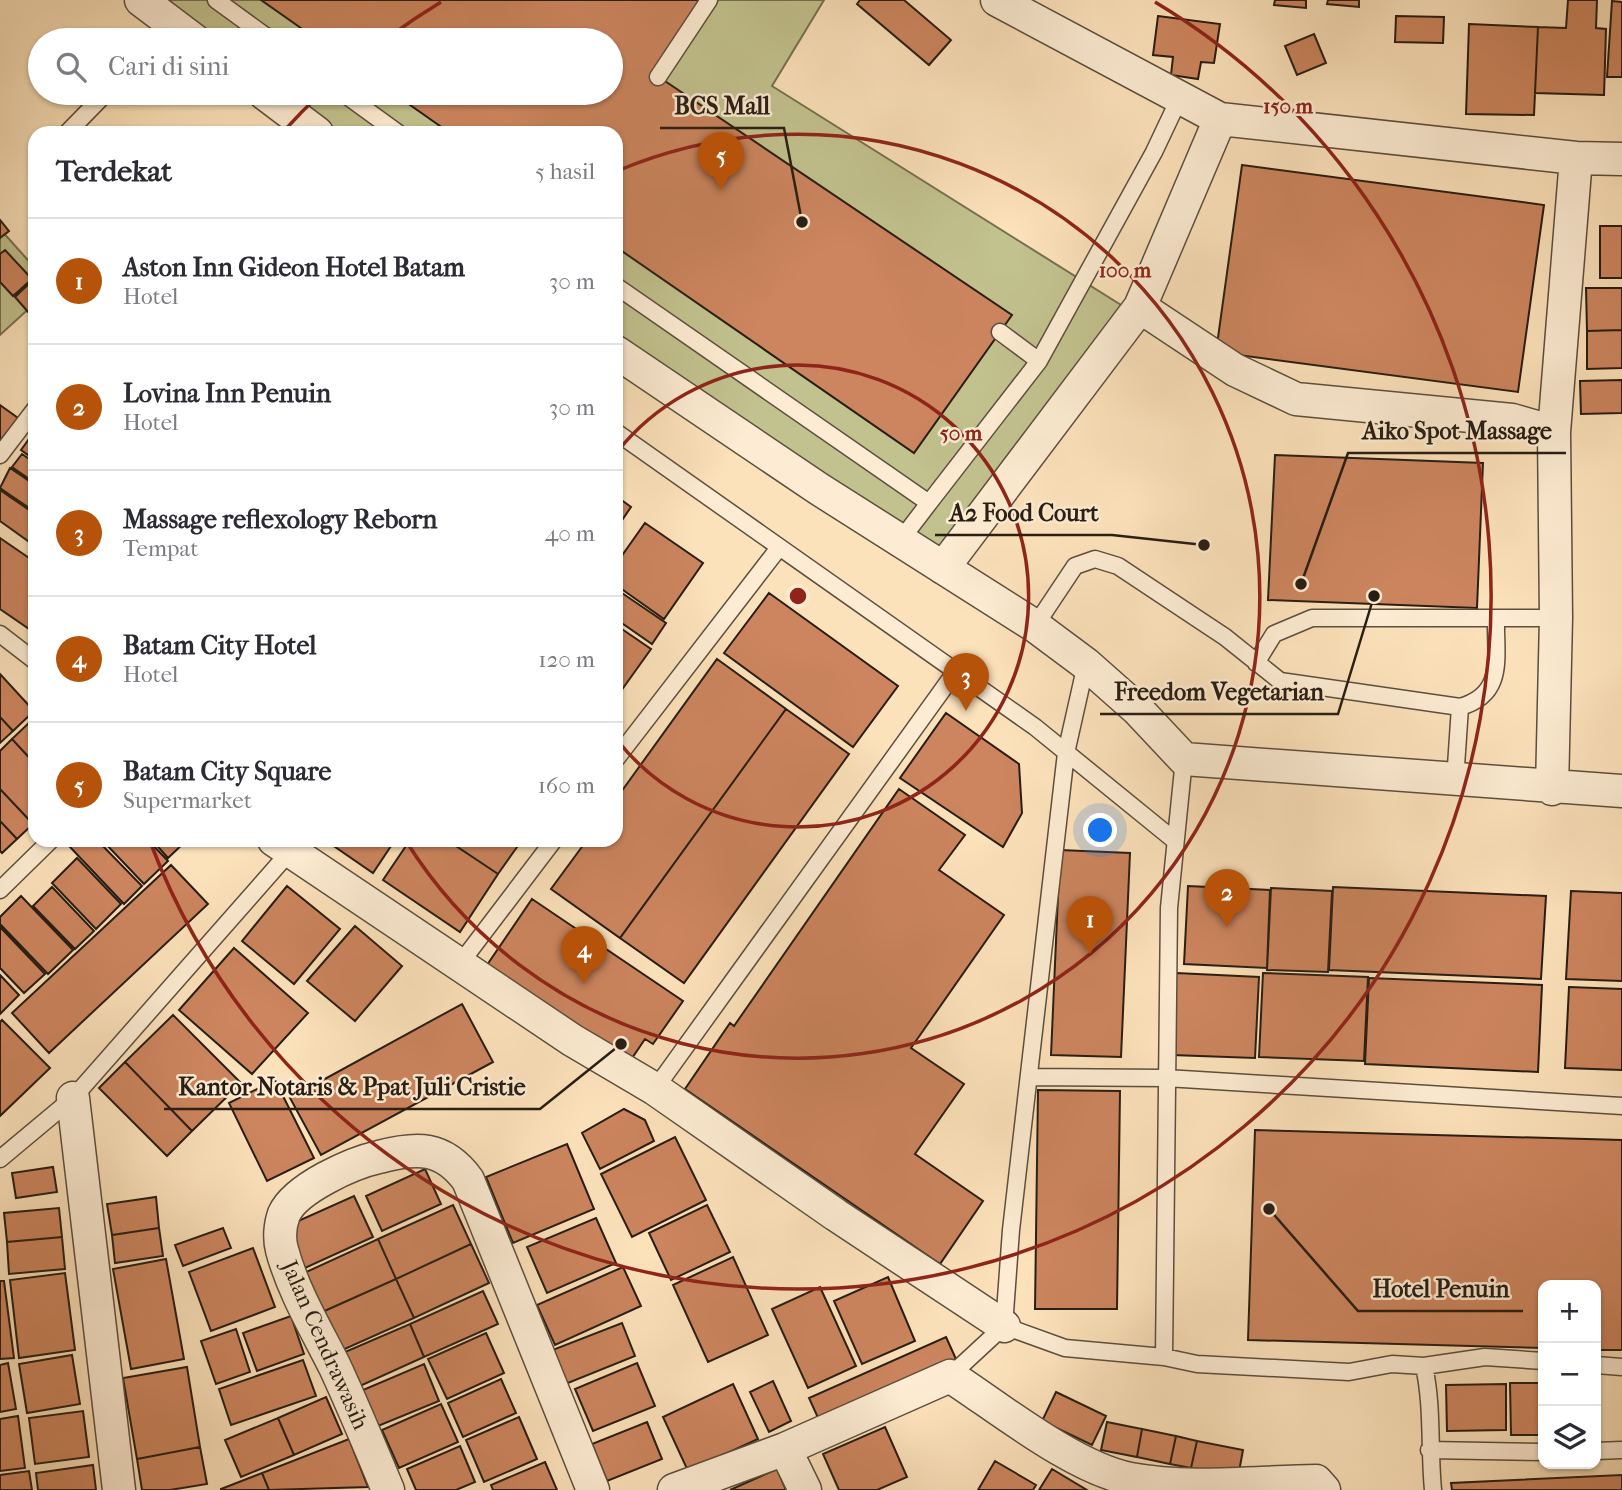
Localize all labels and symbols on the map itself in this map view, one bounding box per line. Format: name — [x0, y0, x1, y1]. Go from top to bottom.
callout: BCS Mall — [660, 83, 784, 128]
text: BCS Mall — [674, 92, 770, 120]
text: 150 m — [1263, 94, 1314, 118]
pin: 5 — [698, 132, 744, 190]
text: 100 m — [1099, 258, 1152, 282]
callout: Aiko Spot Massage — [1348, 408, 1566, 453]
text: Aiko Spot Massage — [1360, 417, 1552, 445]
text: 50 m — [940, 421, 983, 445]
callout: A2 Food Court — [935, 490, 1112, 535]
text: A2 Food Court — [948, 499, 1099, 527]
centre of rings — [786, 584, 810, 608]
pin: 3 — [943, 653, 989, 711]
callout: Freedom Vegetarian — [1100, 669, 1338, 714]
text: Freedom Vegetarian — [1113, 678, 1325, 706]
your location — [1083, 813, 1117, 847]
pin: 2 — [1204, 869, 1250, 927]
pin: 1 — [1067, 896, 1113, 954]
pin: 4 — [561, 926, 607, 984]
callout: Kantor Notaris & Ppat Juli Cristie — [164, 1064, 540, 1109]
text: Kantor Notaris & Ppat Juli Cristie — [178, 1073, 526, 1101]
street label: Jalan Cendrawasih — [275, 1254, 374, 1434]
callout: Hotel Penuin — [1358, 1266, 1523, 1311]
text: Hotel Penuin — [1373, 1275, 1511, 1303]

